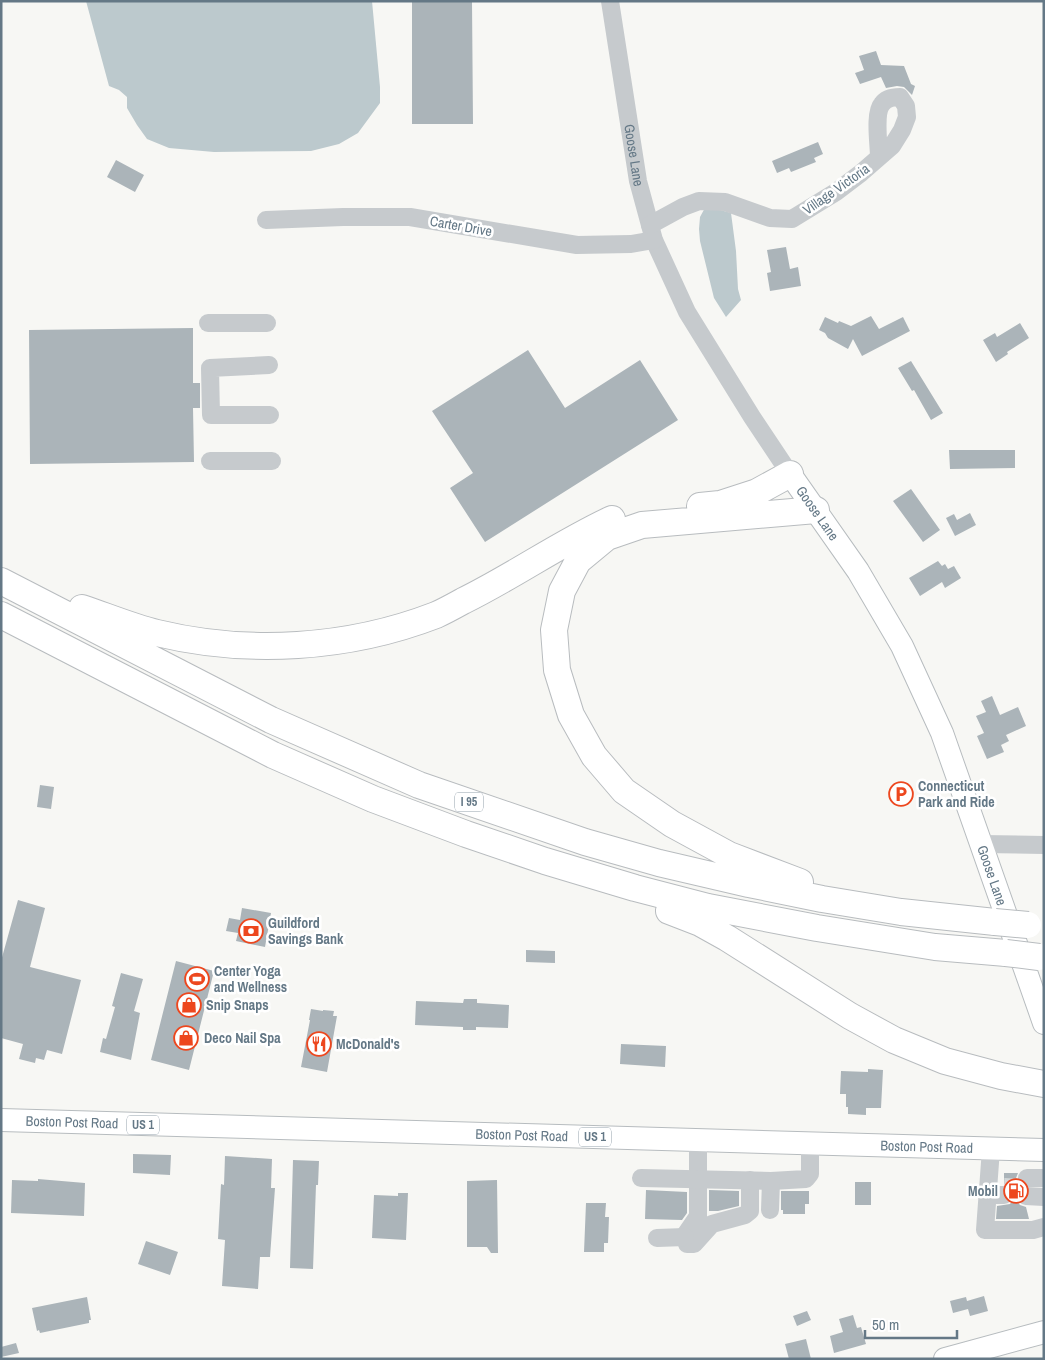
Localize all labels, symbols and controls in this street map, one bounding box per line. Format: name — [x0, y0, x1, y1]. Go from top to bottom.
street label: Goose Lane — [620, 123, 648, 188]
street label: Village Victoria — [799, 159, 873, 219]
street label: Carter Drive — [429, 212, 493, 240]
street label: Goose Lane — [792, 482, 843, 544]
place label: Connecticut Park and Ride — [918, 777, 995, 811]
parking icon: Connecticut Park and Ride — [888, 781, 914, 807]
road number: I 95 — [455, 792, 483, 812]
street label: Goose Lane — [973, 843, 1011, 908]
place label: Guildford Savings Bank — [268, 914, 344, 948]
bank icon: Guildford Savings Bank — [238, 918, 264, 944]
place label: Center Yoga and Wellness — [214, 962, 287, 996]
sports icon: Center Yoga and Wellness — [184, 966, 210, 992]
shop icon: Snip Snaps — [176, 992, 202, 1018]
place label: Snip Snaps — [206, 996, 269, 1014]
shop icon: Deco Nail Spa — [173, 1025, 199, 1051]
place label: Deco Nail Spa — [204, 1029, 281, 1047]
restaurant icon: McDonald's — [306, 1031, 332, 1057]
place label: McDonald's — [336, 1035, 400, 1053]
street label: Boston Post Road — [25, 1112, 119, 1132]
road number: US 1 — [127, 1116, 159, 1134]
street label: Boston Post Road — [475, 1125, 568, 1145]
road number: US 1 — [579, 1128, 611, 1146]
street label: Boston Post Road — [880, 1136, 973, 1157]
fuel station icon: Mobil — [1003, 1178, 1029, 1204]
place label: Mobil — [968, 1182, 998, 1200]
scale bar — [865, 1308, 958, 1340]
text: 50 m — [872, 1314, 899, 1335]

